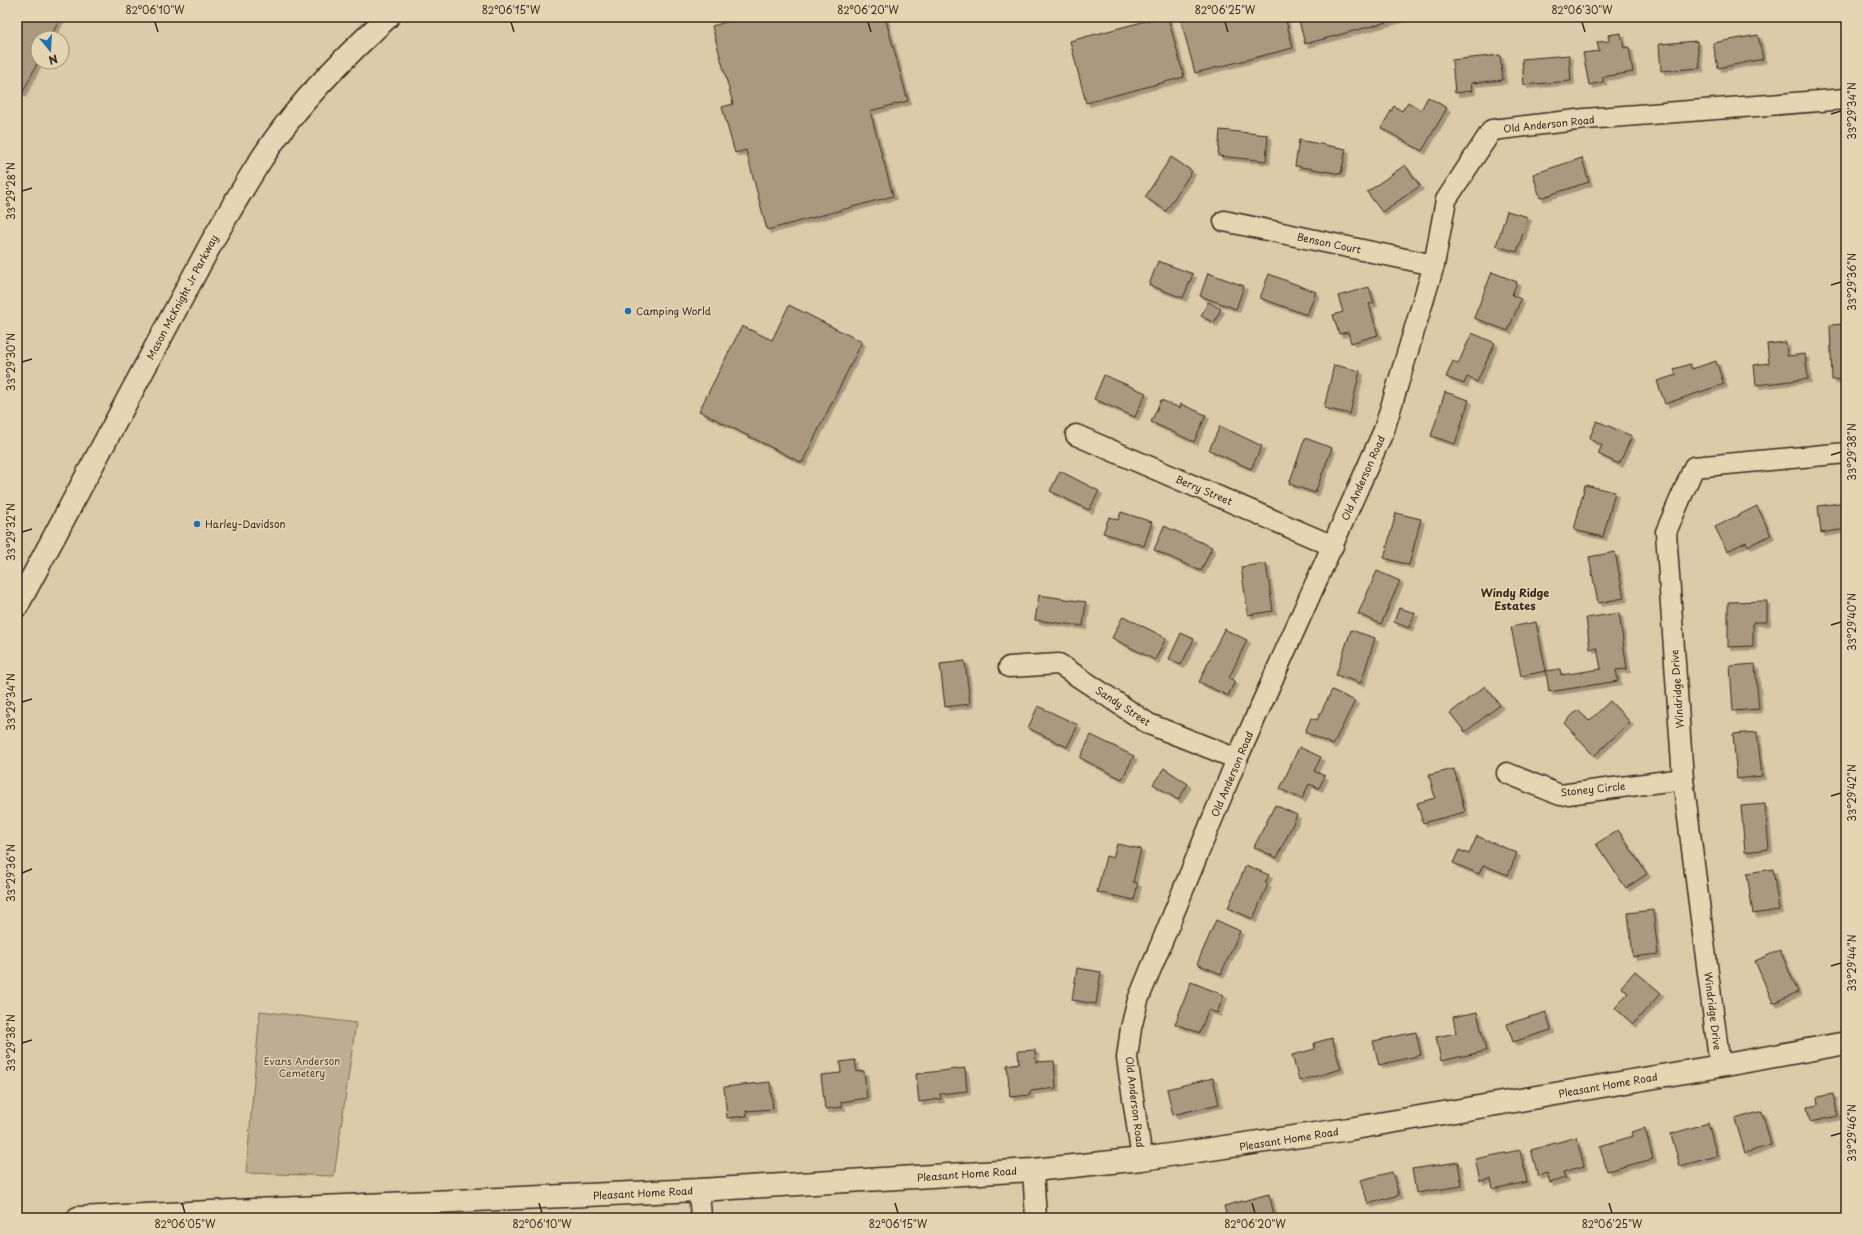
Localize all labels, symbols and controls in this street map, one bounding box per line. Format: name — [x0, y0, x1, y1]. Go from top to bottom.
text: 82°06'10"W — [125, 2, 185, 17]
text: 82°06'15"W — [482, 2, 541, 17]
text: 82°06'20"W — [837, 2, 900, 17]
text: 82°06'25"W — [1195, 2, 1256, 17]
text: 82°06'30"W — [1551, 2, 1613, 17]
north arrow — [30, 30, 70, 70]
text: N — [46, 51, 60, 70]
text: 33°29'34"N — [1844, 82, 1859, 140]
street label: Old Anderson Road — [1502, 111, 1596, 136]
text: 33°29'28"N — [3, 162, 18, 220]
street label: Benson Court — [1296, 228, 1362, 257]
street label: Mason McKnight Jr Parkway — [142, 232, 222, 362]
text: 33°29'36"N — [1844, 253, 1859, 311]
place label: Camping World — [636, 303, 711, 318]
marker: Camping World — [623, 306, 633, 316]
text: 33°29'30"N — [3, 333, 18, 391]
text: 33°29'38"N — [1844, 423, 1859, 481]
street label: Old Anderson Road — [1337, 433, 1388, 523]
street label: Berry Street — [1173, 471, 1235, 509]
text: 33°29'32"N — [3, 503, 18, 561]
place label: Harley-Davidson — [205, 516, 285, 531]
marker: Harley-Davidson — [192, 519, 202, 529]
district label: Windy Ridge Estates — [1481, 584, 1549, 614]
text: 33°29'40"N — [1844, 593, 1859, 651]
street label: Windridge Drive — [1666, 649, 1687, 729]
text: 33°29'34"N — [3, 673, 18, 731]
street label: Sandy Street — [1093, 682, 1154, 729]
street label: Old Anderson Road — [1207, 728, 1256, 819]
text: 33°29'42"N — [1844, 764, 1859, 822]
street label: Stoney Circle — [1560, 778, 1626, 799]
text: 33°29'36"N — [3, 844, 18, 902]
text: 33°29'44"N — [1844, 934, 1859, 992]
street label: Windridge Drive — [1701, 971, 1726, 1051]
text: 33°29'38"N — [3, 1014, 18, 1072]
park label: Evans Anderson Cemetery — [264, 1053, 340, 1080]
street label: Old Anderson Road — [1122, 1055, 1149, 1149]
street label: Pleasant Home Road — [1557, 1068, 1659, 1101]
text: 33°29'46"N — [1844, 1104, 1859, 1162]
street label: Pleasant Home Road — [1238, 1123, 1340, 1154]
street label: Pleasant Home Road — [916, 1163, 1018, 1184]
street label: Pleasant Home Road — [593, 1182, 694, 1203]
text: 82°06'05"W — [155, 1216, 216, 1231]
text: 82°06'10"W — [512, 1216, 572, 1231]
text: 82°06'15"W — [869, 1216, 928, 1231]
text: 82°06'20"W — [1224, 1216, 1287, 1231]
text: 82°06'25"W — [1582, 1216, 1643, 1231]

